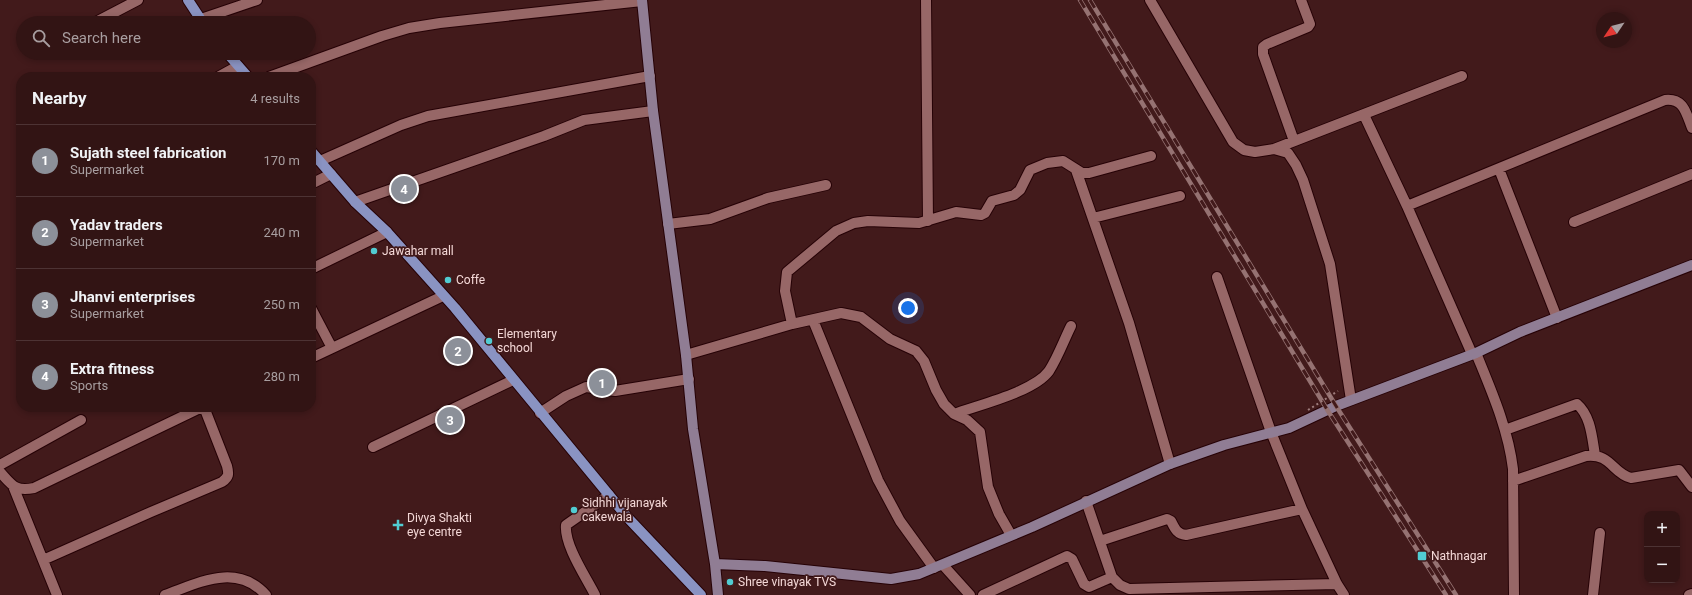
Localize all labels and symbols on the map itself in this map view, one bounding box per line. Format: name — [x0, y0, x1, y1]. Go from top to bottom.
north arrow — [1596, 12, 1632, 48]
pin: 4 — [391, 174, 417, 204]
place label: Jawahar mall — [382, 244, 454, 258]
marker: Jawahar mall — [369, 246, 379, 256]
place label: Coffe — [456, 273, 485, 287]
marker: Coffe — [443, 275, 453, 285]
your location — [898, 298, 918, 318]
place label: Elementary school — [497, 327, 557, 355]
pin: 2 — [445, 336, 471, 366]
marker: Elementary school — [484, 336, 494, 346]
pin: 1 — [589, 368, 615, 398]
pin: 3 — [437, 405, 463, 435]
place label: Sidhhi vijanayak cakewala — [582, 496, 668, 524]
marker: Sidhhi vijanayak cakewala — [569, 505, 579, 515]
place label: Divya Shakti eye centre — [407, 511, 472, 539]
marker: Divya Shakti eye centre — [392, 519, 404, 531]
place label: Nathnagar — [1431, 549, 1487, 563]
marker: Nathnagar — [1416, 550, 1428, 562]
place label: Shree vinayak TVS — [738, 575, 836, 589]
marker: Shree vinayak TVS — [725, 577, 735, 587]

